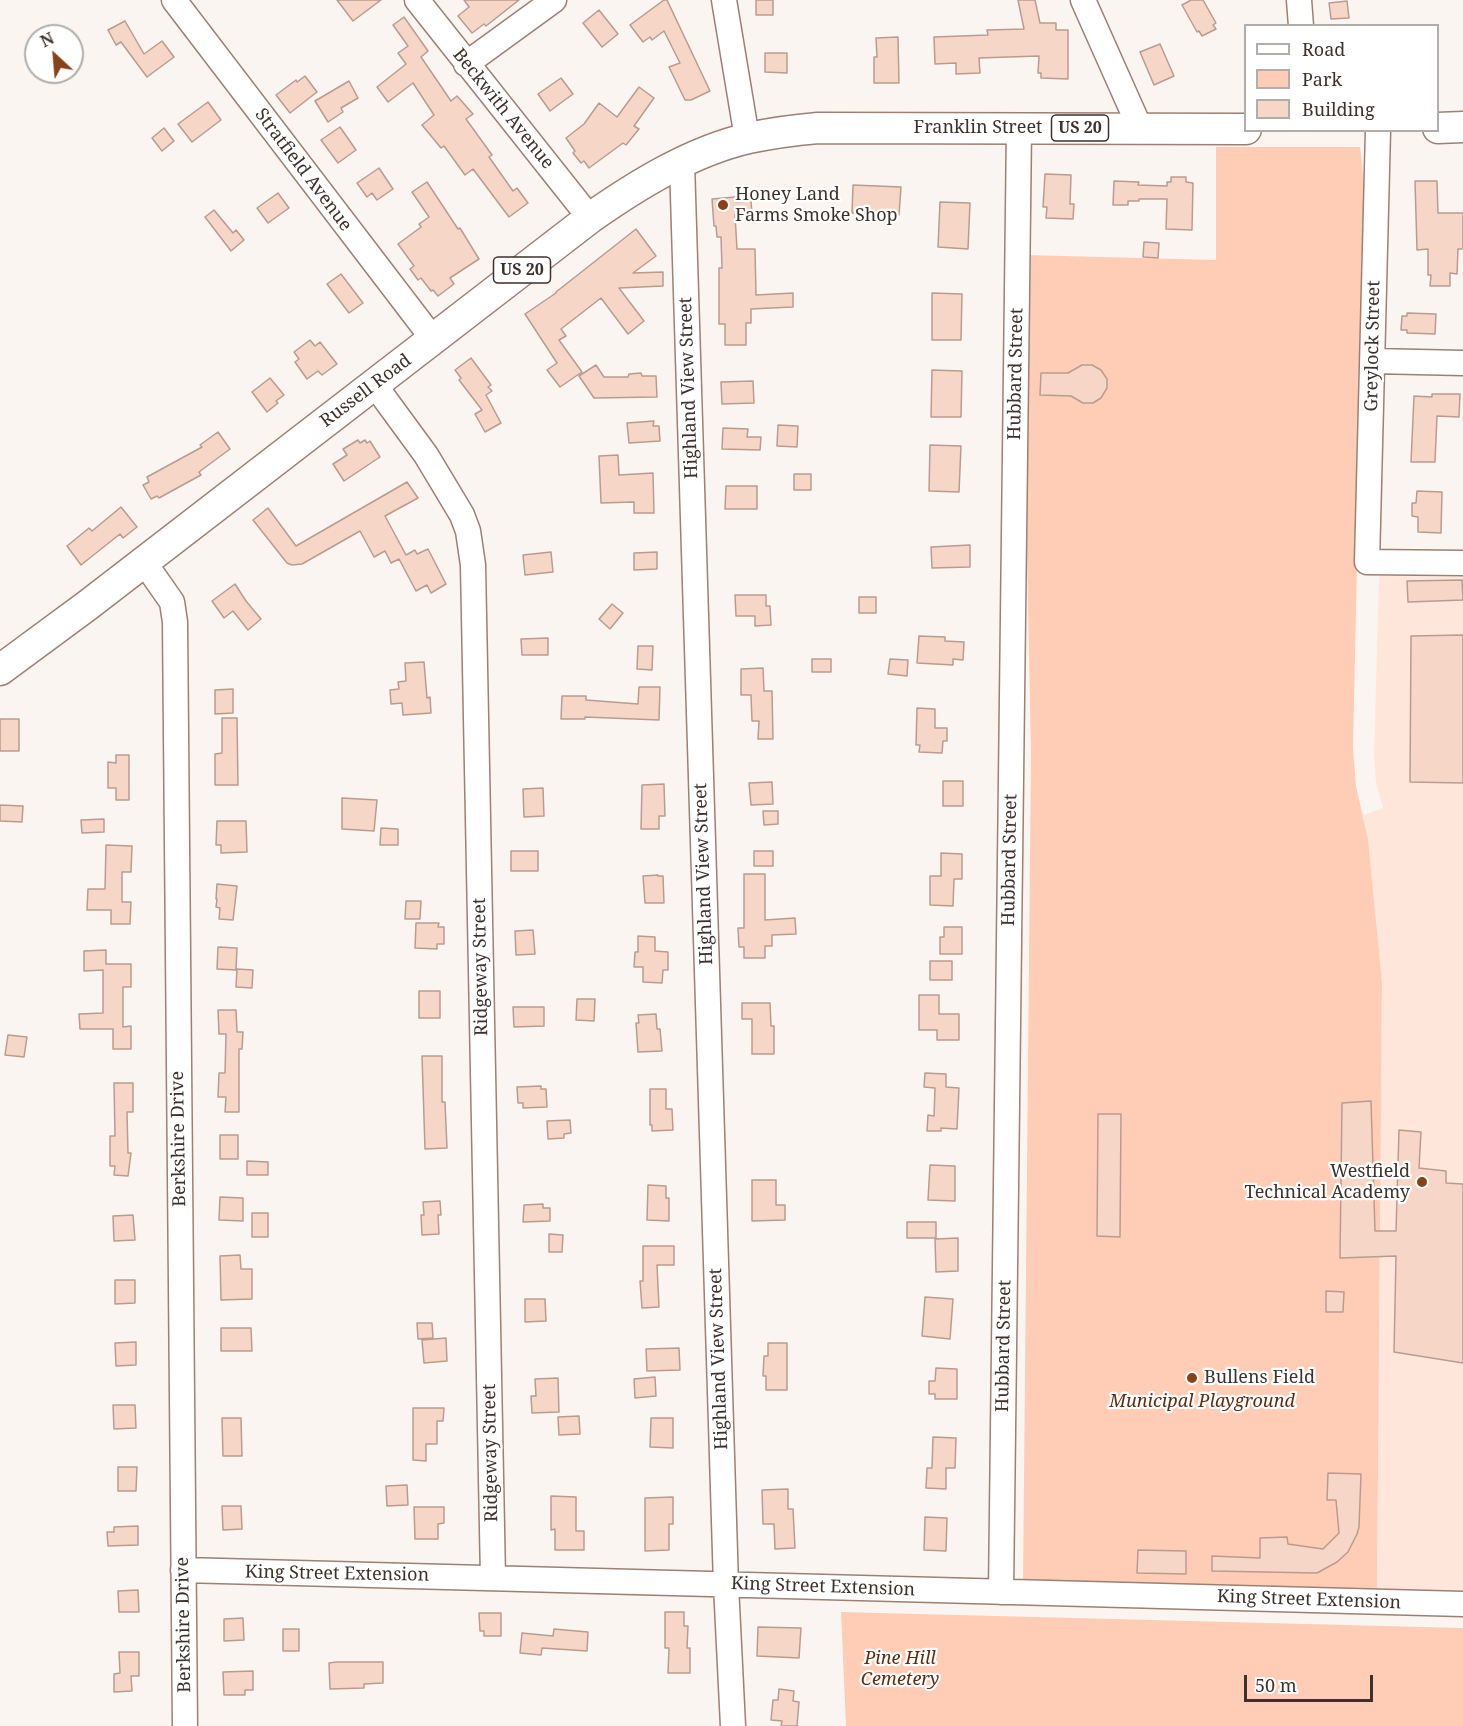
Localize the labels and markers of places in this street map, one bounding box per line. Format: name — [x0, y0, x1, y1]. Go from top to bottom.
place label: Honey Land Farms Smoke Shop — [735, 184, 898, 226]
marker: Honey Land Farms Smoke Shop — [716, 198, 730, 212]
place label: Westfield Technical Academy — [1245, 1161, 1410, 1204]
marker: Westfield Technical Academy — [1415, 1175, 1429, 1189]
place label: Bullens Field — [1204, 1367, 1315, 1389]
marker: Bullens Field — [1185, 1371, 1199, 1385]

